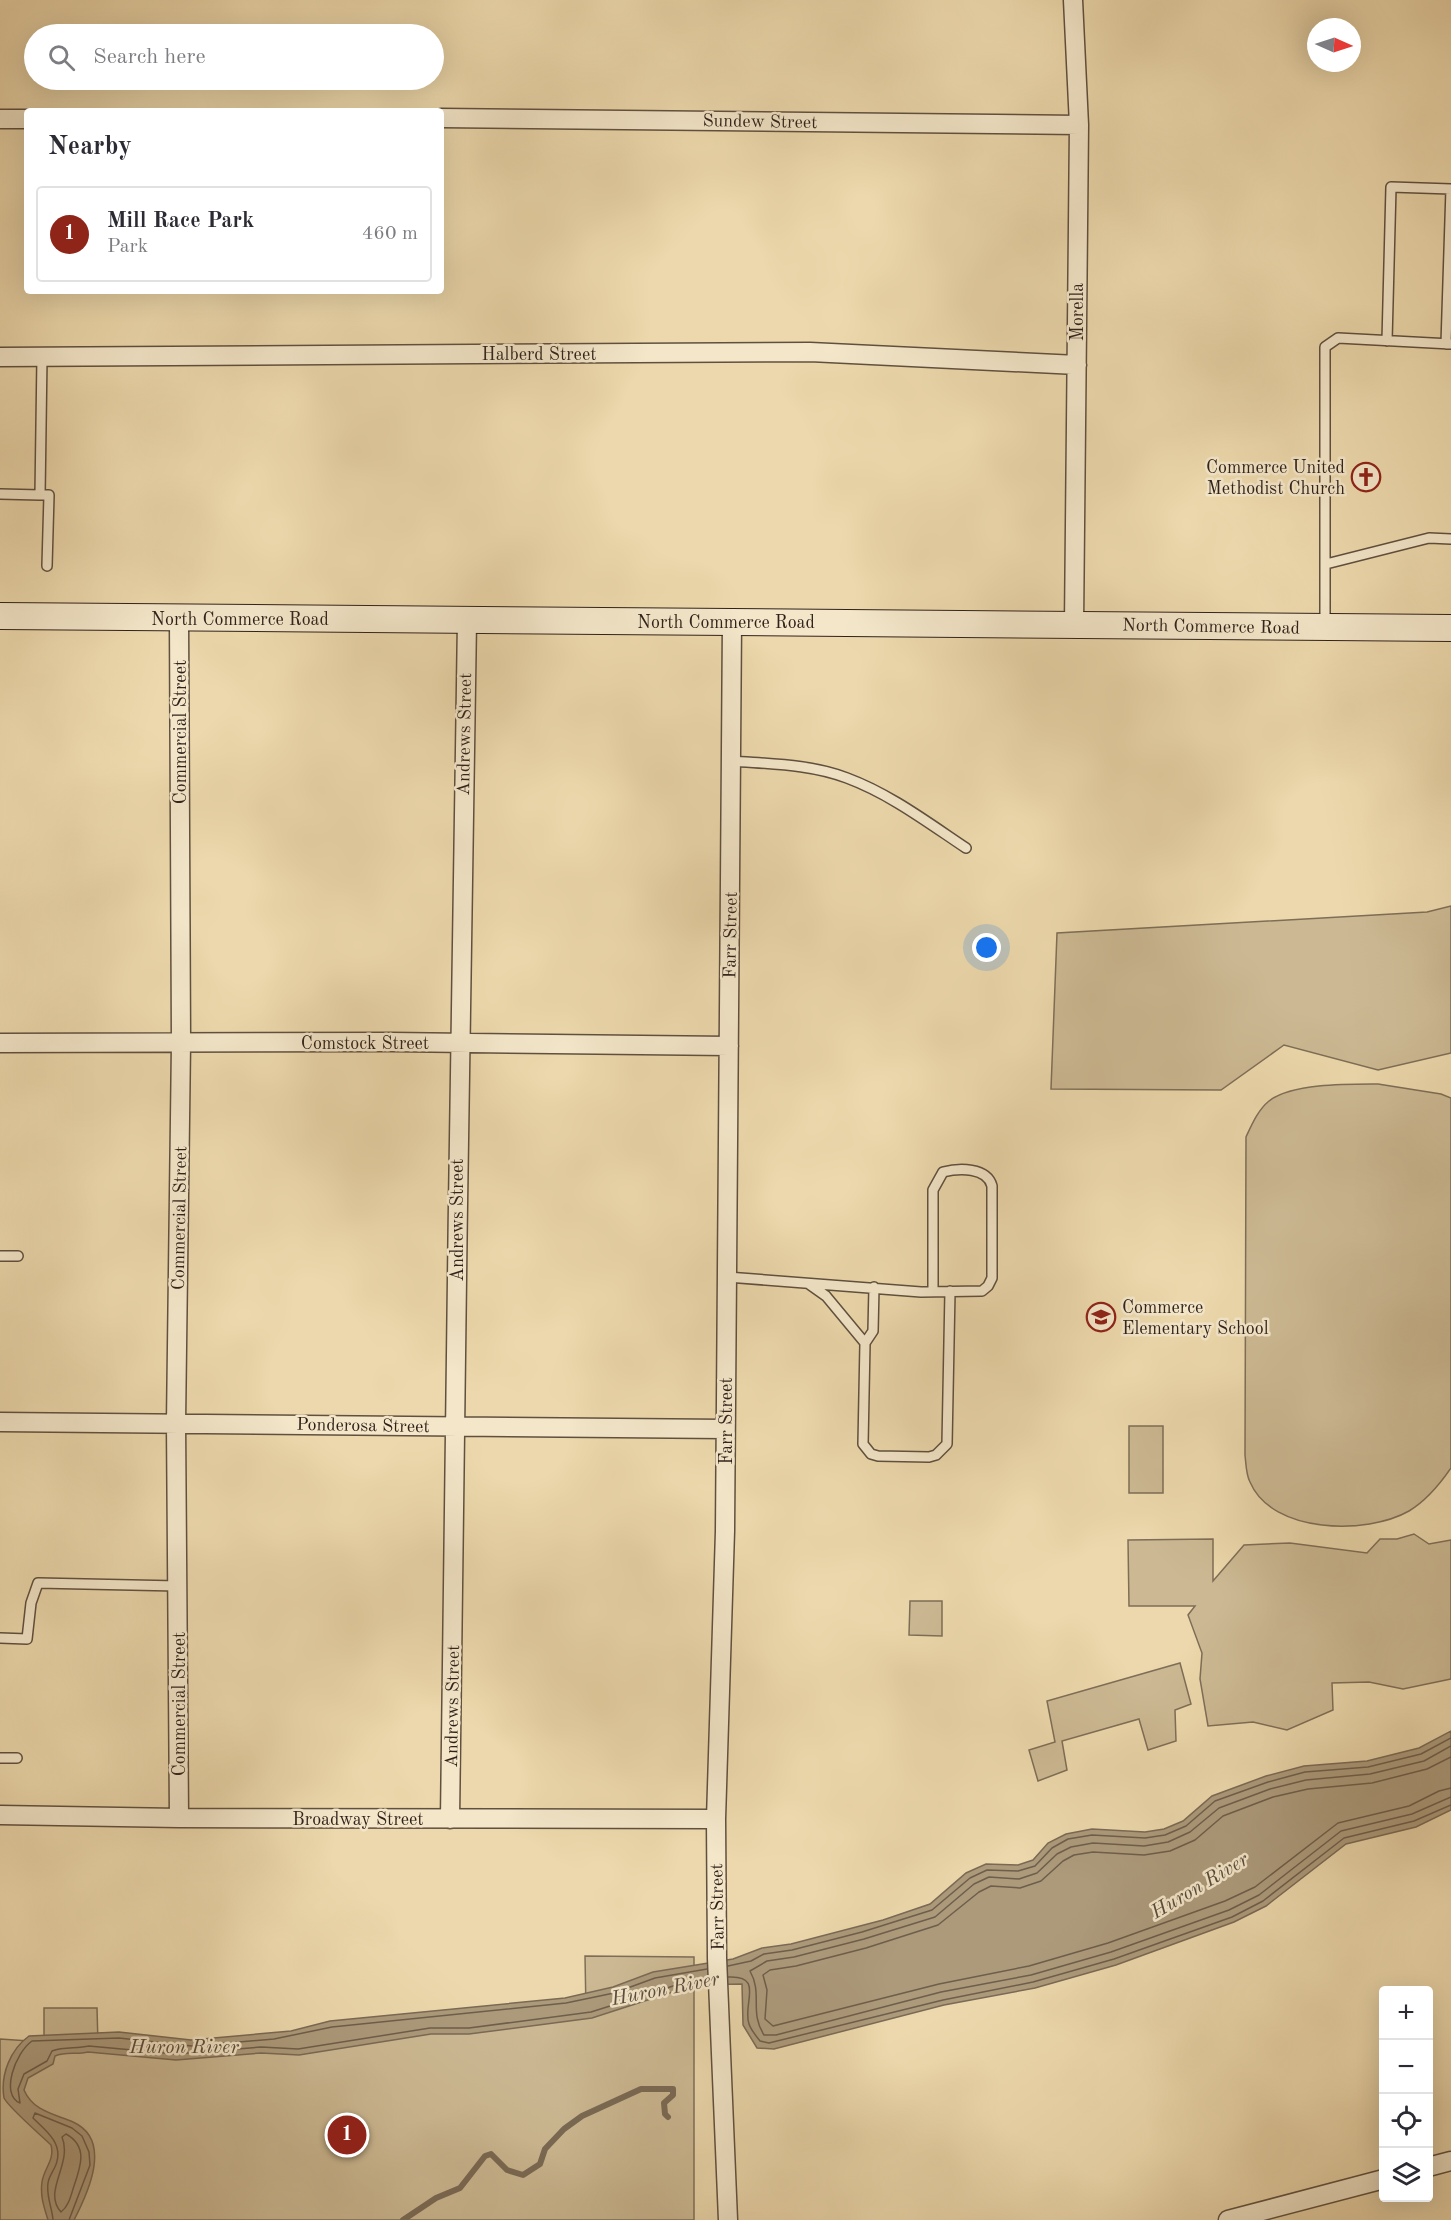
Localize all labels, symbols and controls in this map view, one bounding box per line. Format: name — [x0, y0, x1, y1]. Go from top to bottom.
north arrow — [1307, 18, 1361, 72]
search box — [24, 24, 444, 90]
icon: search — [45, 41, 78, 74]
text: Search here — [93, 46, 206, 68]
street label: Sundew Street — [702, 112, 818, 132]
text: Nearby — [48, 134, 132, 160]
text: Mill Race Park — [107, 210, 254, 232]
text: 1 — [64, 224, 75, 244]
text: 460 m — [362, 224, 418, 244]
text: Park — [107, 237, 148, 257]
street label: Morella — [1069, 283, 1087, 341]
street label: Halberd Street — [482, 346, 596, 364]
place label: Commerce United Methodist Church — [1206, 459, 1345, 498]
church icon: Commerce United Methodist Church — [1350, 461, 1382, 493]
street label: North Commerce Road — [151, 611, 329, 629]
street label: North Commerce Road — [637, 614, 815, 632]
street label: North Commerce Road — [1122, 616, 1300, 638]
street label: Commercial Street — [172, 660, 190, 804]
street label: Andrews Street — [455, 672, 475, 796]
street label: Farr Street — [721, 891, 741, 979]
your location — [972, 933, 1001, 962]
street label: Comstock Street — [301, 1035, 429, 1053]
street label: Commercial Street — [170, 1146, 190, 1290]
street label: Andrews Street — [449, 1158, 467, 1282]
place label: Commerce Elementary School — [1122, 1299, 1269, 1338]
school or university icon: Commerce Elementary School — [1085, 1301, 1117, 1333]
street label: Farr Street — [718, 1377, 736, 1465]
street label: Ponderosa Street — [296, 1416, 430, 1436]
street label: Commercial Street — [171, 1632, 189, 1776]
street label: Andrews Street — [443, 1644, 463, 1768]
street label: Broadway Street — [292, 1811, 424, 1829]
water label: Huron River — [1147, 1850, 1253, 1924]
street label: Farr Street — [708, 1863, 728, 1951]
water label: Huron River — [609, 1970, 721, 2010]
map controls — [1379, 1986, 1433, 2202]
button: + — [1379, 1986, 1433, 2040]
water label: Huron River — [128, 2038, 239, 2058]
button: − — [1379, 2040, 1433, 2094]
button: locate — [1379, 2094, 1433, 2148]
pin: 1 — [328, 2112, 366, 2158]
button: layers — [1379, 2148, 1433, 2202]

